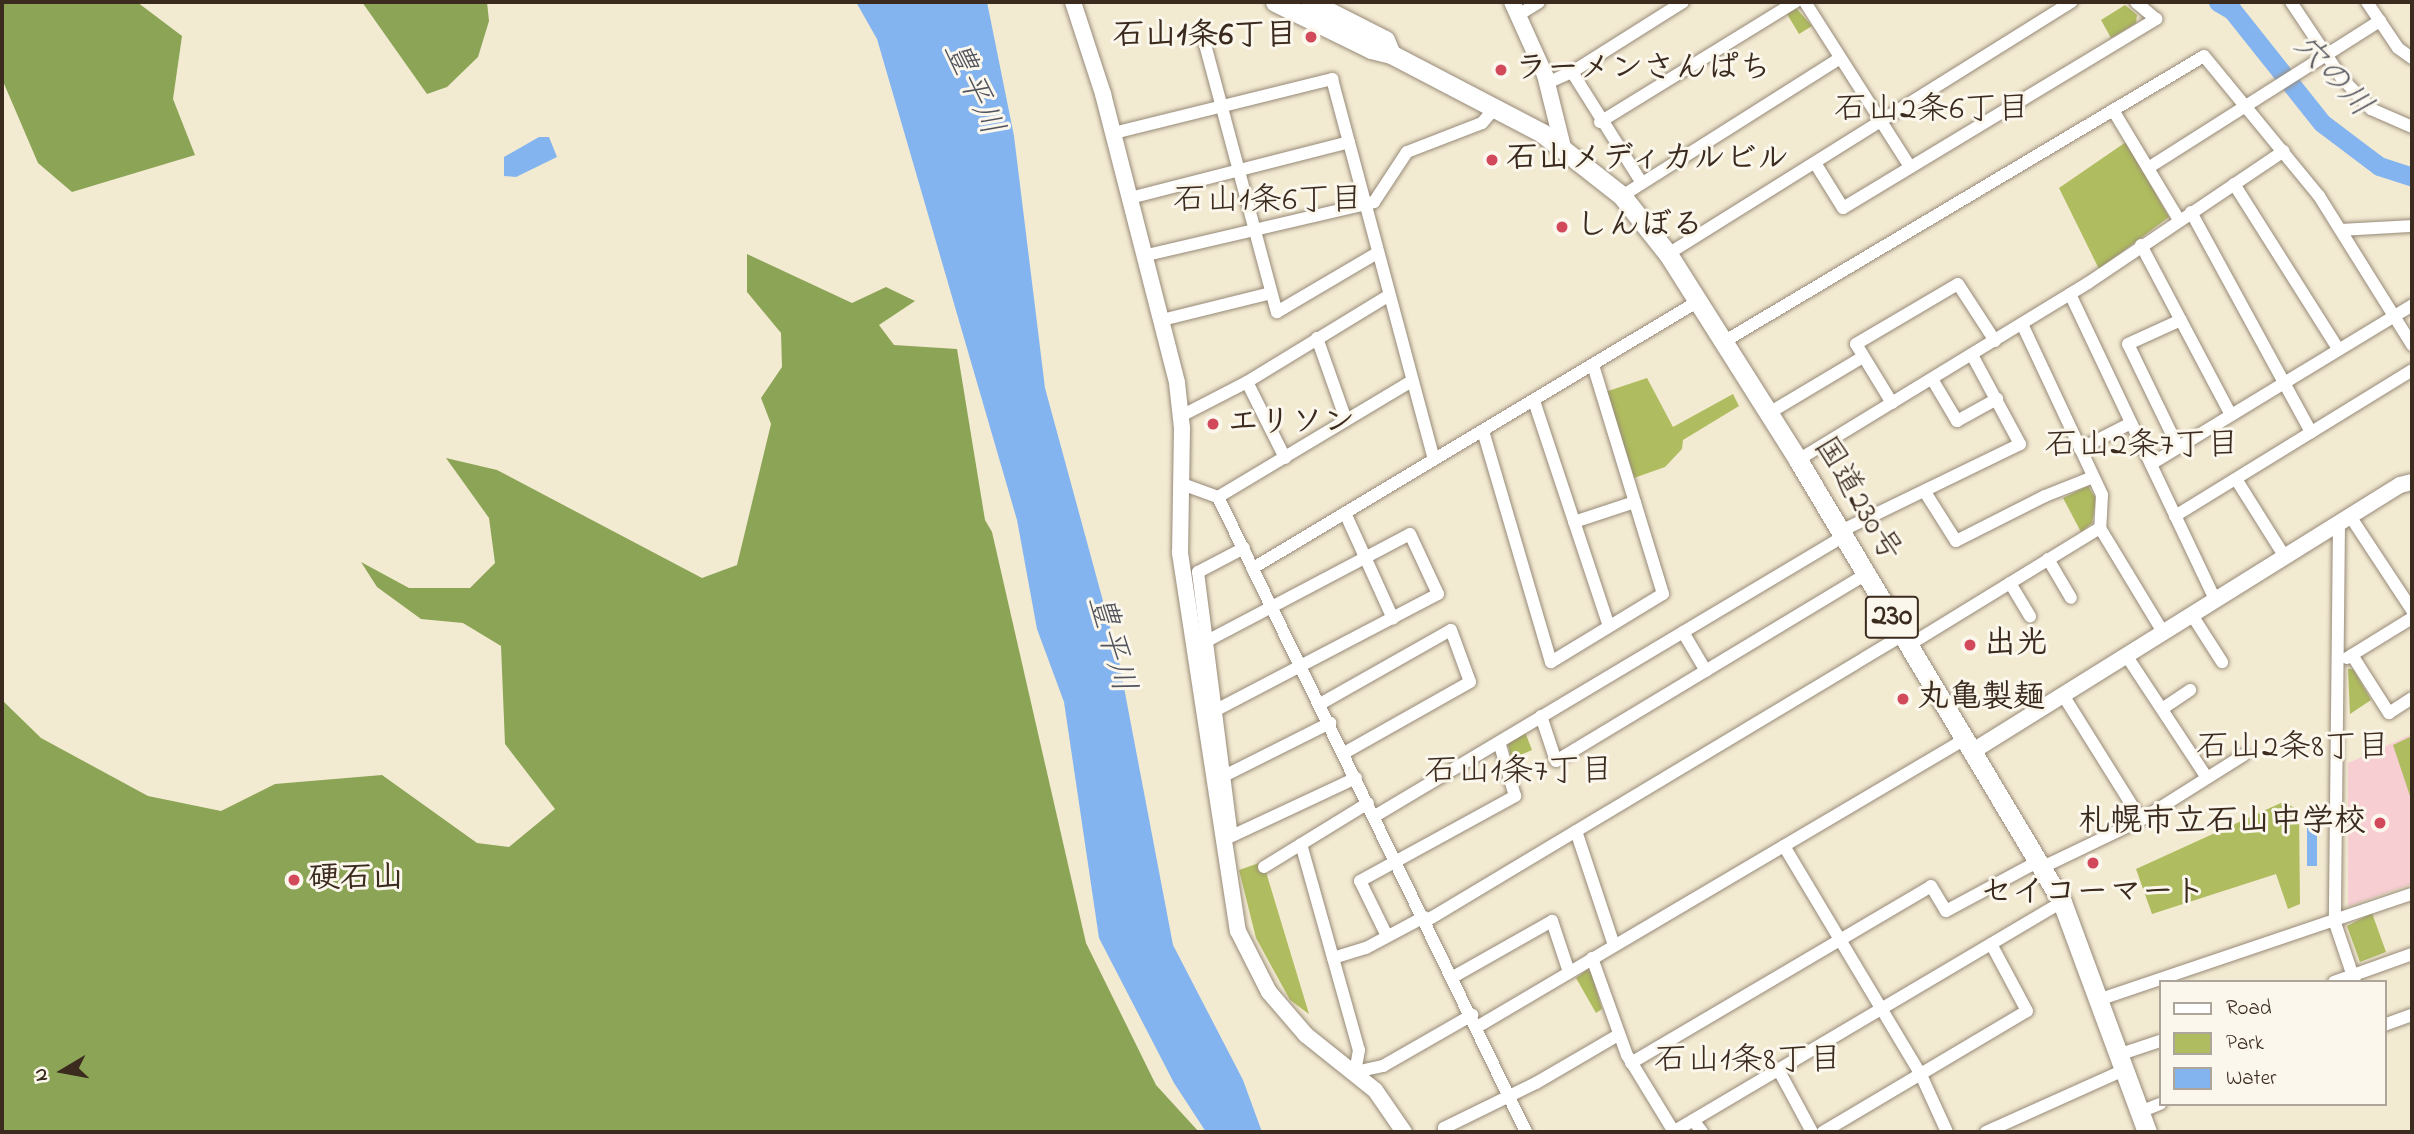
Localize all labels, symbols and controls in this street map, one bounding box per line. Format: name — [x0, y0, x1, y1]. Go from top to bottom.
place label: 石山1条6丁目 — [1113, 18, 1297, 56]
water label: 穴の川 — [2283, 27, 2379, 127]
marker: 石山1条6丁目 — [1303, 29, 1319, 45]
water label: 豊平川 — [934, 36, 1010, 142]
place label: ラーメンさんぱち — [1515, 51, 1771, 89]
marker: ラーメンさんぱち — [1493, 62, 1509, 78]
district label: 石山2条6丁目 — [1834, 91, 2030, 131]
place label: 石山メディカルビル — [1506, 141, 1794, 179]
marker: 石山メディカルビル — [1484, 152, 1500, 168]
district label: 石山1条6丁目 — [1173, 182, 1363, 222]
place label: しんぼる — [1576, 208, 1704, 246]
marker: しんぼる — [1554, 219, 1570, 235]
place label: エリソン — [1227, 405, 1355, 443]
marker: エリソン — [1205, 416, 1221, 432]
district label: 石山2条7丁目 — [2045, 427, 2239, 467]
street label: 国道230号 — [1804, 431, 1908, 569]
road number: 230 — [1864, 590, 1920, 644]
water label: 豊平川 — [1078, 591, 1142, 697]
place label: 出光 — [1984, 626, 2048, 664]
marker: 出光 — [1962, 637, 1978, 653]
place label: 丸亀製麺 — [1917, 680, 2045, 718]
marker: 丸亀製麺 — [1895, 691, 1911, 707]
district label: 石山2条8丁目 — [2196, 729, 2390, 769]
district label: 石山1条7丁目 — [1424, 753, 1614, 793]
place label: 札幌市立石山中学校 — [2078, 804, 2366, 842]
marker: 札幌市立石山中学校 — [2372, 815, 2388, 831]
marker: セイコーマート — [2085, 855, 2101, 871]
place label: 硬石山 — [308, 861, 404, 899]
marker: 硬石山 — [286, 872, 302, 888]
place label: セイコーマート — [1981, 875, 2205, 913]
legend — [2158, 980, 2386, 1106]
text: Road — [2226, 994, 2272, 1024]
text: Park — [2226, 1029, 2264, 1059]
north arrow — [28, 1036, 98, 1106]
district label: 石山1条8丁目 — [1654, 1042, 1842, 1082]
text: Water — [2226, 1064, 2277, 1094]
text: N — [27, 1066, 56, 1083]

